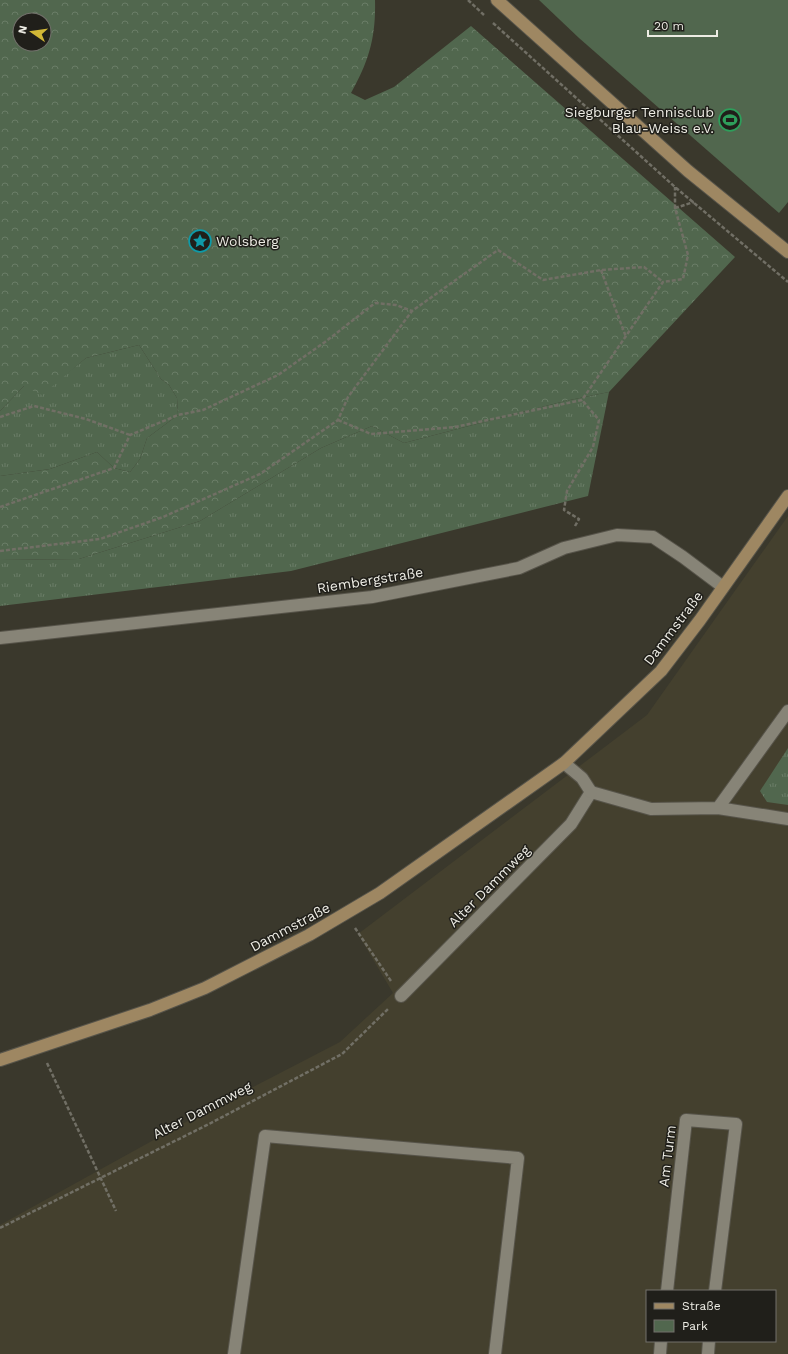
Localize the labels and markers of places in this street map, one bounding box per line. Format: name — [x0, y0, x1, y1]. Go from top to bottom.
place label: Siegburger Tennisclub Blau-Weiss e.V. — [565, 104, 714, 136]
sports icon: Siegburger Tennisclub Blau-Weiss e.V. — [717, 107, 743, 133]
place icon: Wolsberg — [187, 228, 213, 254]
place label: Wolsberg — [216, 233, 279, 249]

